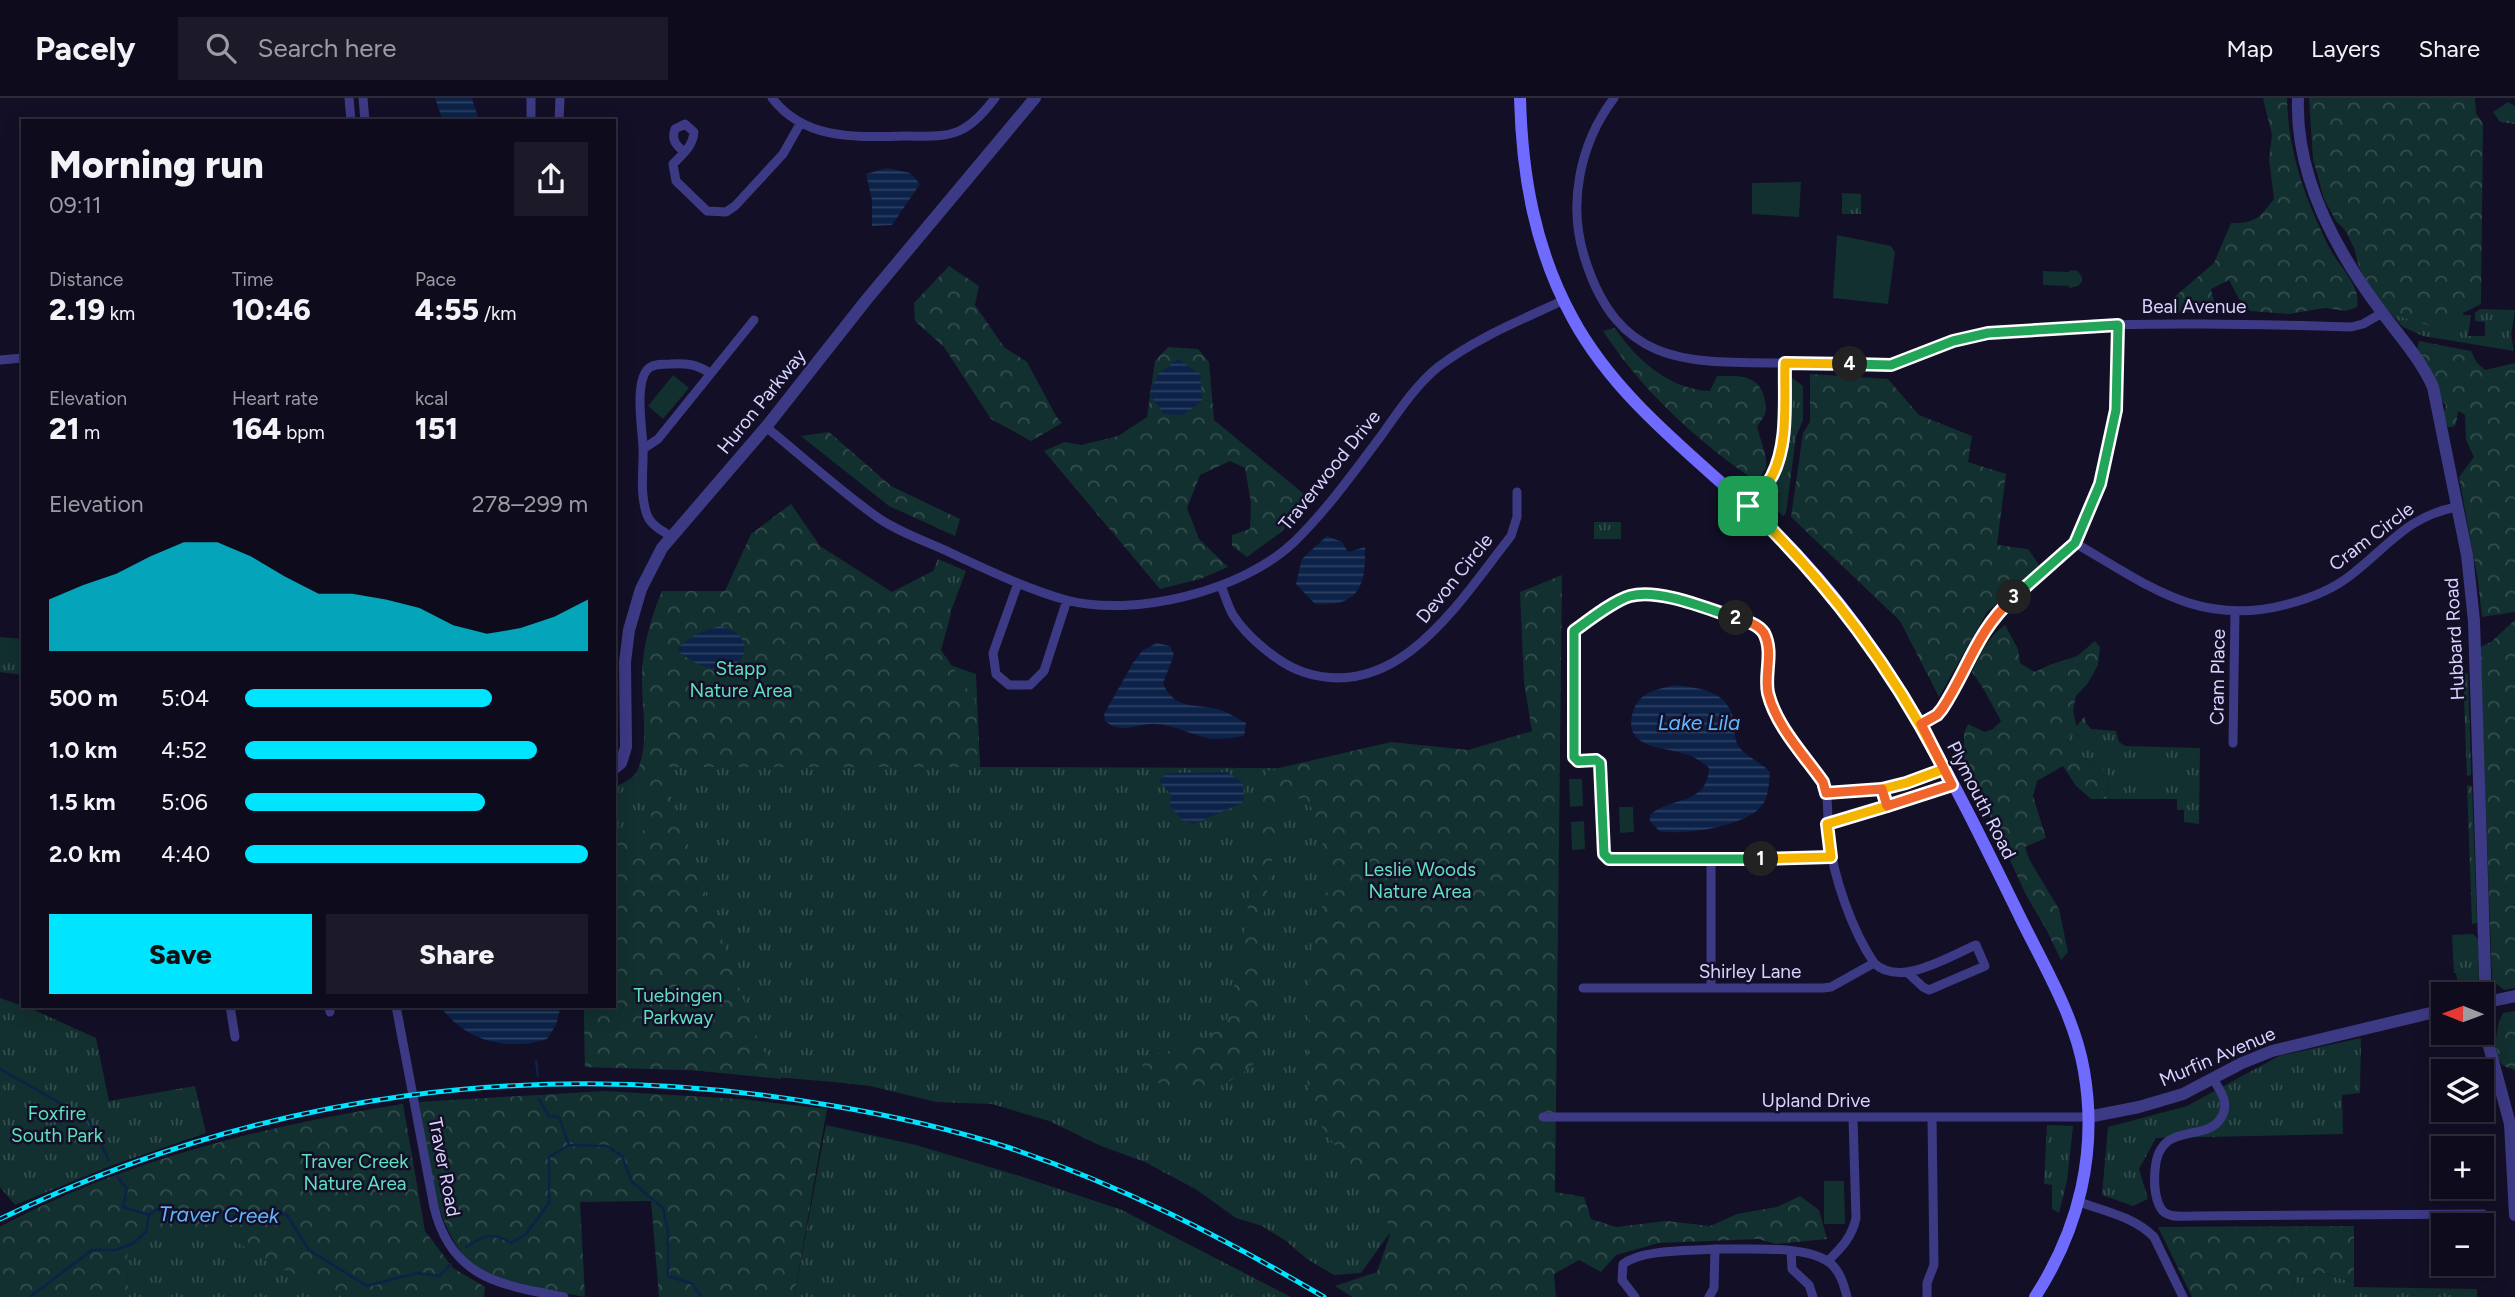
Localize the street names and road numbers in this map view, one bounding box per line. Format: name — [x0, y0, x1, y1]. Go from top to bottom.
street label: Beal Avenue — [2142, 295, 2246, 318]
street label: Huron Parkway — [712, 344, 811, 458]
street label: Traverwood Drive — [1274, 405, 1385, 535]
street label: Cram Circle — [2324, 497, 2418, 576]
street label: Devon Circle — [1411, 529, 1497, 628]
street label: Hubbard Road — [2440, 577, 2469, 701]
street label: Cram Place — [2205, 629, 2230, 725]
street label: Plymouth Road — [1942, 737, 2021, 863]
street label: Shirley Lane — [1699, 960, 1801, 983]
street label: Murfin Avenue — [2156, 1022, 2279, 1091]
street label: Upland Drive — [1762, 1089, 1870, 1112]
street label: Traver Road — [424, 1116, 465, 1219]

